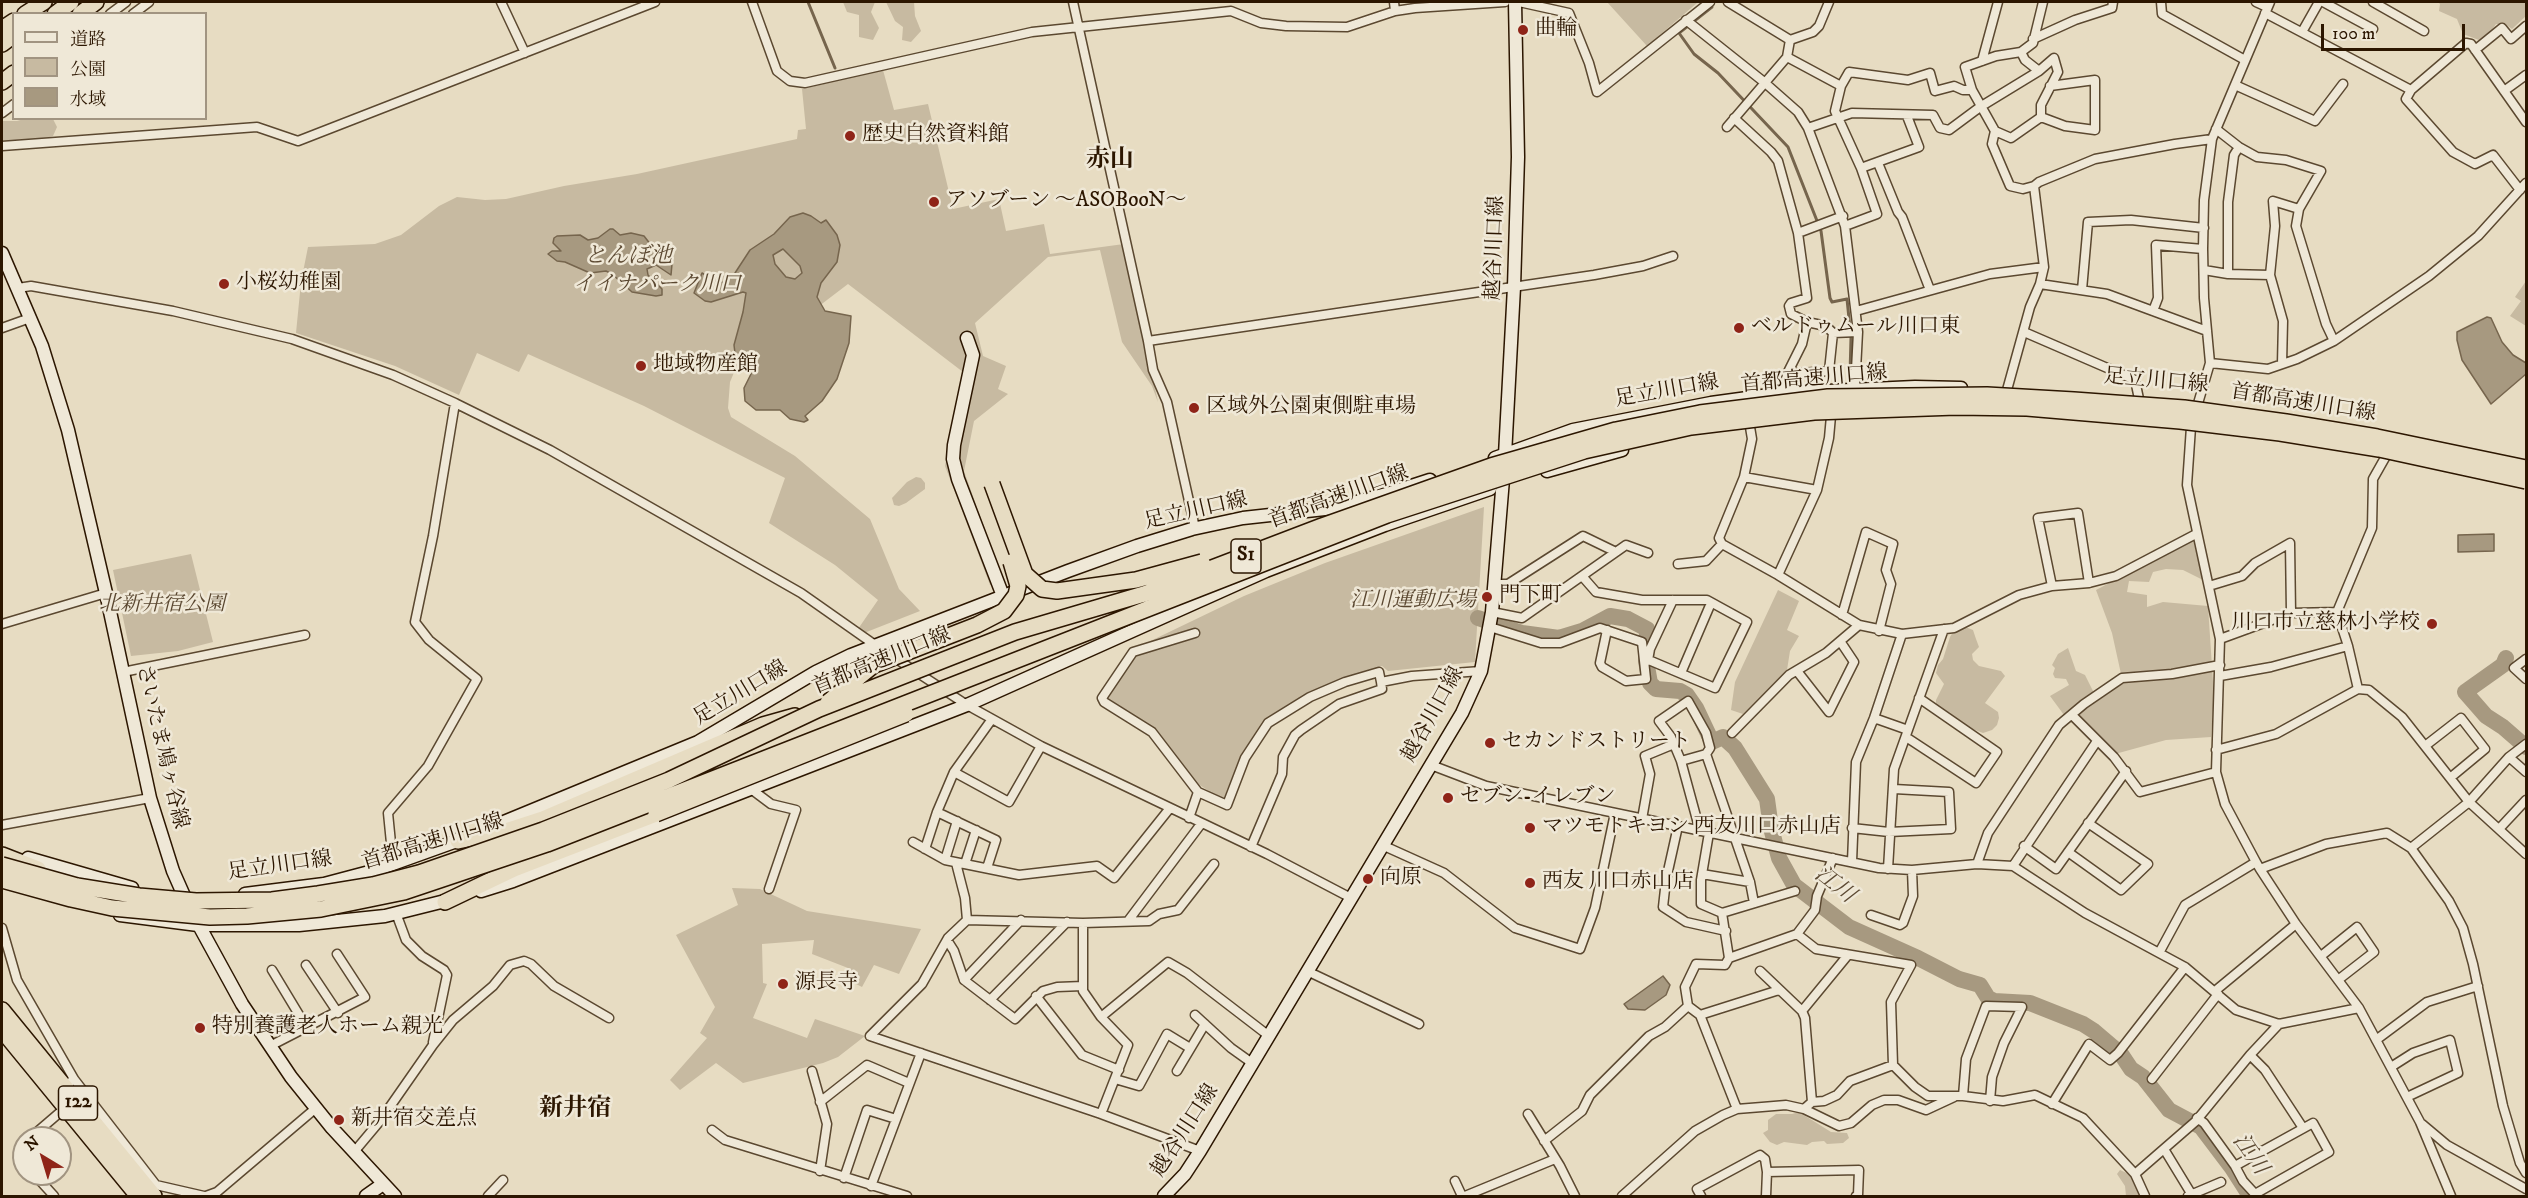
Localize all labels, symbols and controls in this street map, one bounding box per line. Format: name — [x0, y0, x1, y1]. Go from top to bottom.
legend — [12, 12, 207, 120]
scale bar — [2324, 12, 2468, 50]
place label: 曲輪 — [1535, 17, 1577, 43]
marker: 曲輪 — [1516, 23, 1530, 37]
text: 100 m — [2332, 23, 2375, 45]
text: 道路 — [70, 29, 106, 51]
text: 公園 — [70, 59, 106, 81]
text: 水域 — [70, 89, 106, 111]
place label: 歴史自然資料館 — [862, 123, 1009, 149]
marker: 歴史自然資料館 — [843, 129, 857, 143]
district label: 赤山 — [1086, 147, 1134, 175]
place label: アソブーン ～ASOBooN～ — [946, 189, 1187, 215]
marker: アソブーン ～ASOBooN～ — [927, 195, 941, 209]
street label: 越谷川口線 — [1482, 195, 1510, 301]
water label: とんぼ池 — [584, 244, 672, 270]
place label: 小桜幼稚園 — [236, 271, 341, 297]
park label: イイナパーク川口 — [573, 273, 741, 299]
marker: 小桜幼稚園 — [217, 277, 231, 291]
place label: ベルドゥムール川口東 — [1751, 315, 1960, 341]
marker: ベルドゥムール川口東 — [1732, 321, 1746, 335]
place label: 地域物産館 — [653, 353, 758, 379]
marker: 地域物産館 — [634, 359, 648, 373]
street label: 首都高速川口線 — [1740, 361, 1888, 399]
street label: 足立川口線 — [2103, 365, 2209, 399]
street label: 足立川口線 — [1613, 370, 1721, 414]
street label: 首都高速川口線 — [2228, 380, 2378, 428]
place label: 区域外公園東側駐車場 — [1206, 395, 1416, 421]
marker: 区域外公園東側駐車場 — [1187, 401, 1201, 415]
street label: 首都高速川口線 — [1266, 461, 1412, 535]
street label: 足立川口線 — [1142, 488, 1250, 536]
road number: S1 — [1231, 539, 1261, 573]
place label: 門下町 — [1499, 584, 1562, 610]
park label: 江川運動広場 — [1350, 589, 1476, 615]
marker: 門下町 — [1480, 590, 1494, 604]
park label: 北新井宿公園 — [99, 593, 225, 619]
place label: 川口市立慈林小学校 — [2231, 611, 2420, 637]
marker: 川口市立慈林小学校 — [2425, 617, 2439, 631]
street label: 首都高速川口線 — [809, 623, 955, 701]
street label: 足立川口線 — [690, 656, 792, 732]
street label: さいたま鳩ヶ谷線 — [130, 662, 192, 832]
street label: 越谷川口線 — [1398, 663, 1470, 767]
place label: セカンドストリート — [1502, 730, 1691, 756]
marker: セカンドストリート — [1483, 736, 1497, 750]
place label: セブン-イレブン — [1460, 785, 1616, 811]
marker: セブン-イレブン — [1441, 791, 1455, 805]
street label: 首都高速川口線 — [359, 809, 507, 877]
place label: マツモトキヨシ 西友川口赤山店 — [1542, 815, 1841, 841]
marker: マツモトキヨシ 西友川口赤山店 — [1523, 821, 1537, 835]
street label: 足立川口線 — [226, 847, 334, 887]
water label: 江川 — [1809, 862, 1859, 910]
place label: 向原 — [1380, 866, 1422, 892]
place label: 西友 川口赤山店 — [1542, 870, 1694, 896]
marker: 向原 — [1361, 872, 1375, 886]
marker: 西友 川口赤山店 — [1523, 876, 1537, 890]
place label: 源長寺 — [795, 971, 858, 997]
marker: 源長寺 — [776, 977, 790, 991]
place label: 特別養護老人ホーム親光 — [212, 1015, 443, 1041]
marker: 特別養護老人ホーム親光 — [193, 1021, 207, 1035]
street label: 越谷川口線 — [1147, 1080, 1225, 1182]
road number: 122 — [58, 1086, 98, 1120]
district label: 新井宿 — [539, 1096, 611, 1124]
place label: 新井宿交差点 — [351, 1107, 477, 1133]
marker: 新井宿交差点 — [332, 1113, 346, 1127]
north arrow — [12, 1126, 72, 1186]
water label: 江川 — [2226, 1129, 2272, 1181]
text: N — [21, 1131, 43, 1155]

